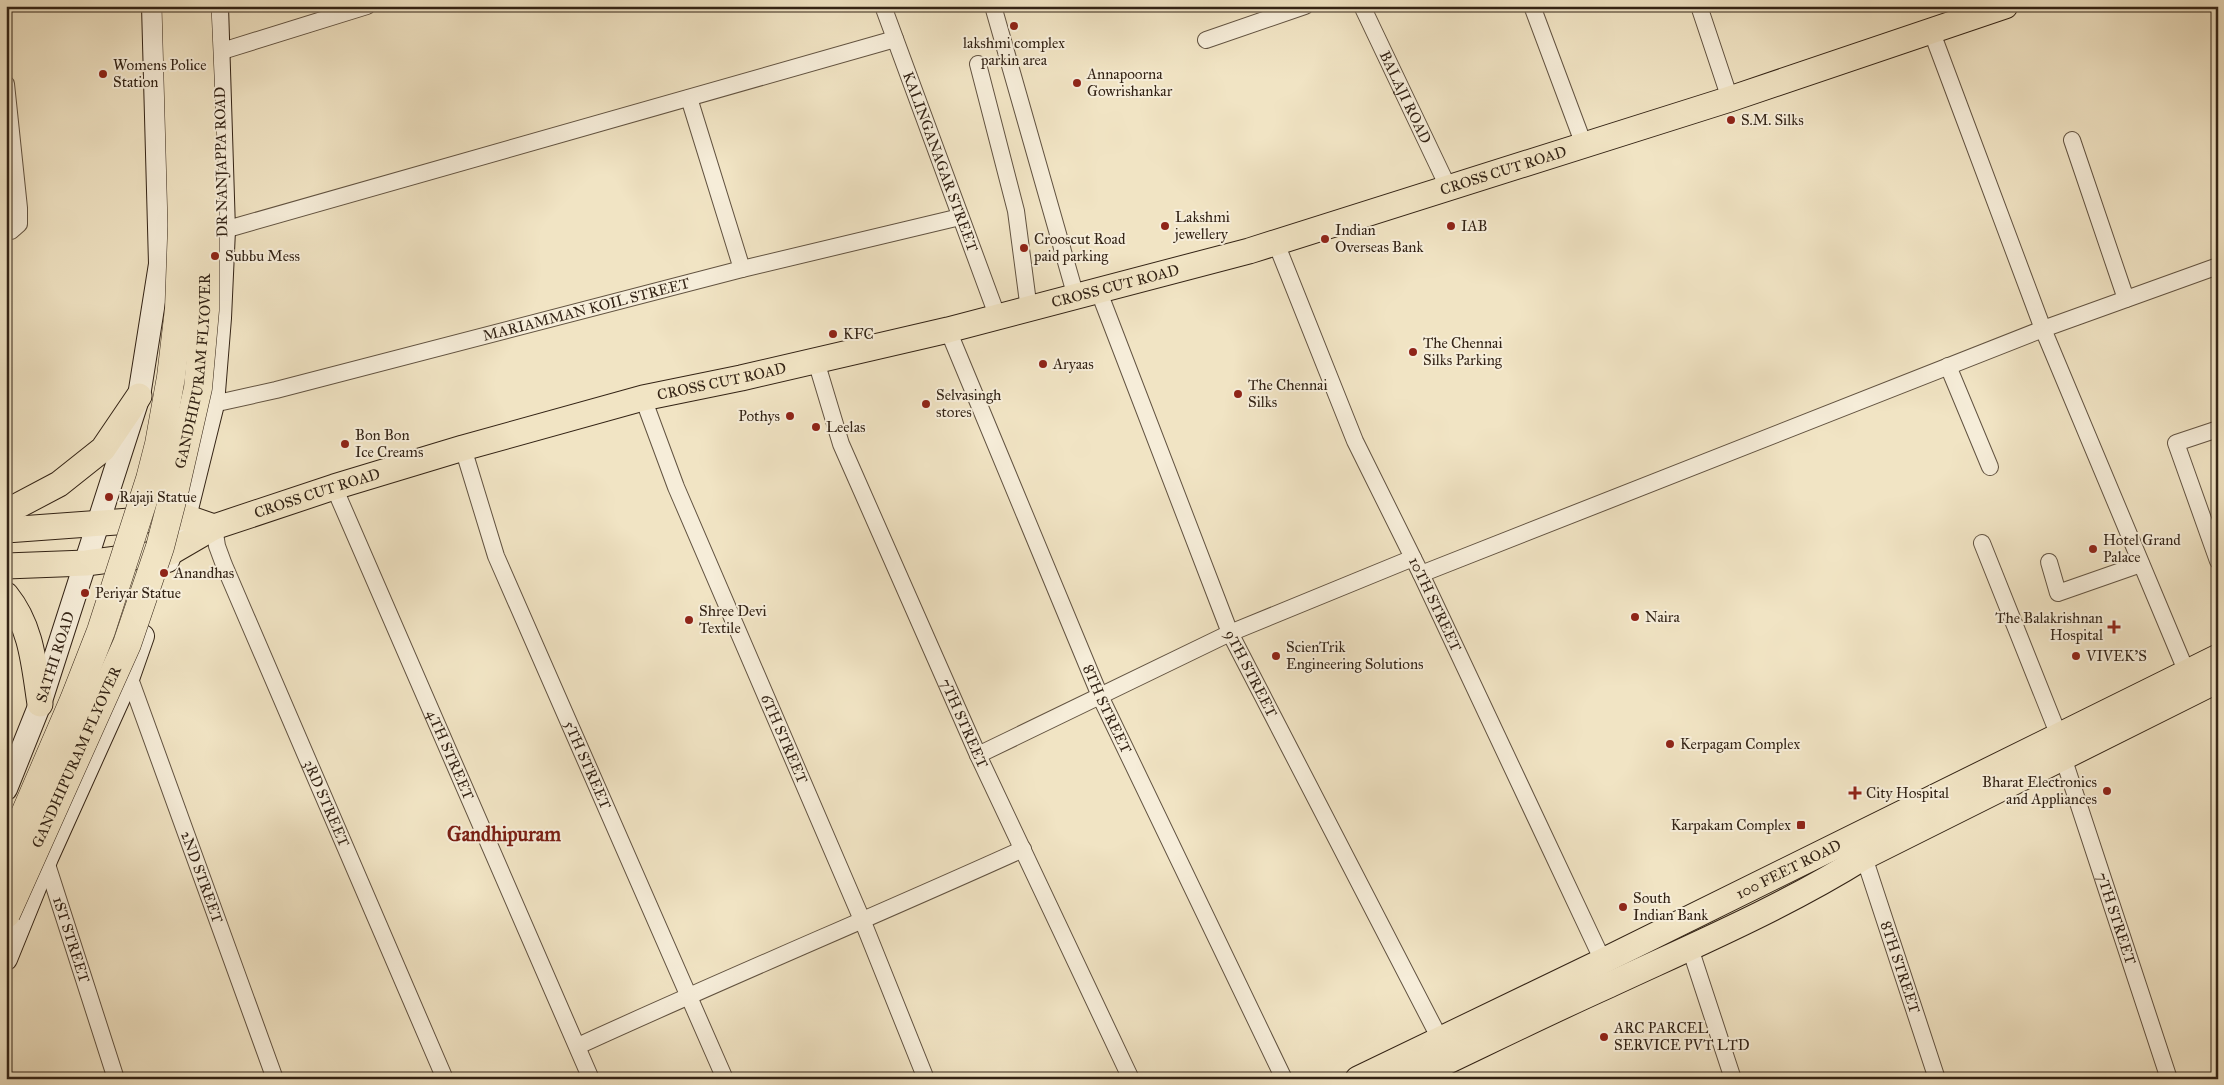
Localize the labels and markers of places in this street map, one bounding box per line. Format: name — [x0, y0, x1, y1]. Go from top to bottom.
marker: lakshmi complex parkin area — [1008, 20, 1020, 32]
place label: lakshmi complex parkin area — [963, 34, 1065, 69]
place label: Womens Police Station — [113, 56, 206, 91]
place label: Annapoorna Gowrishankar — [1086, 65, 1173, 100]
marker: Womens Police Station — [97, 68, 109, 80]
marker: Annapoorna Gowrishankar — [1071, 77, 1083, 89]
place label: S.M. Silks — [1741, 111, 1804, 129]
marker: S.M. Silks — [1725, 114, 1737, 126]
place label: Lakshmi jewellery — [1173, 208, 1230, 243]
place label: IAB — [1461, 217, 1487, 235]
marker: Lakshmi jewellery — [1159, 220, 1171, 232]
marker: IAB — [1445, 220, 1457, 232]
place label: Indian Overseas Bank — [1335, 221, 1423, 256]
place label: Crooscut Road paid parking — [1033, 230, 1126, 265]
marker: Indian Overseas Bank — [1319, 233, 1331, 245]
marker: Crooscut Road paid parking — [1018, 242, 1030, 254]
place label: Subbu Mess — [225, 247, 300, 265]
marker: Subbu Mess — [209, 250, 221, 262]
place label: KFC — [843, 325, 874, 343]
marker: KFC — [827, 328, 839, 340]
place label: The Chennai Silks Parking — [1423, 334, 1503, 369]
marker: The Chennai Silks Parking — [1407, 346, 1419, 358]
place label: Aryaas — [1052, 355, 1094, 373]
marker: Aryaas — [1037, 358, 1049, 370]
place label: The Chennai Silks — [1248, 376, 1328, 411]
place label: Selvasingh stores — [936, 386, 1002, 421]
marker: The Chennai Silks — [1232, 388, 1244, 400]
marker: Selvasingh stores — [920, 398, 932, 410]
place label: Pothys — [738, 407, 780, 425]
marker: Pothys — [784, 410, 796, 422]
place label: Leelas — [826, 418, 865, 436]
marker: Leelas — [810, 421, 822, 433]
place label: Bon Bon Ice Creams — [355, 426, 423, 461]
marker: Bon Bon Ice Creams — [339, 438, 351, 450]
place label: Rajaji Statue — [119, 488, 197, 506]
marker: Rajaji Statue — [103, 491, 115, 503]
place label: Hotel Grand Palace — [2103, 531, 2181, 566]
marker: Hotel Grand Palace — [2087, 543, 2099, 555]
place label: Anandhas — [173, 564, 234, 582]
marker: Anandhas — [158, 567, 170, 579]
place label: Periyar Statue — [95, 584, 181, 602]
marker: Periyar Statue — [79, 587, 91, 599]
place label: Shree Devi Textile — [699, 602, 767, 637]
place label: Naira — [1645, 608, 1680, 626]
place label: The Balakrishnan Hospital — [1995, 609, 2104, 644]
marker: Naira — [1629, 611, 1641, 623]
marker: Shree Devi Textile — [683, 614, 695, 626]
marker: The Balakrishnan Hospital — [2107, 620, 2121, 634]
place label: ScienTrik Engineering Solutions — [1286, 638, 1424, 673]
place label: VIVEK'S — [2085, 647, 2147, 665]
marker: ScienTrik Engineering Solutions — [1270, 650, 1282, 662]
marker: VIVEK'S — [2070, 650, 2082, 662]
place label: Kerpagam Complex — [1680, 735, 1800, 753]
marker: Kerpagam Complex — [1664, 738, 1676, 750]
place label: Bharat Electronics and Appliances — [1982, 773, 2097, 808]
place label: City Hospital — [1866, 784, 1950, 802]
marker: Bharat Electronics and Appliances — [2101, 785, 2113, 797]
marker: City Hospital — [1848, 786, 1862, 800]
place label: Karpakam Complex — [1671, 816, 1791, 834]
marker: Karpakam Complex — [1795, 819, 1807, 831]
place label: South Indian Bank — [1633, 889, 1708, 924]
marker: South Indian Bank — [1617, 901, 1629, 913]
place label: ARC PARCEL SERVICE PVT LTD — [1613, 1019, 1750, 1054]
marker: ARC PARCEL SERVICE PVT LTD — [1598, 1031, 1610, 1043]

